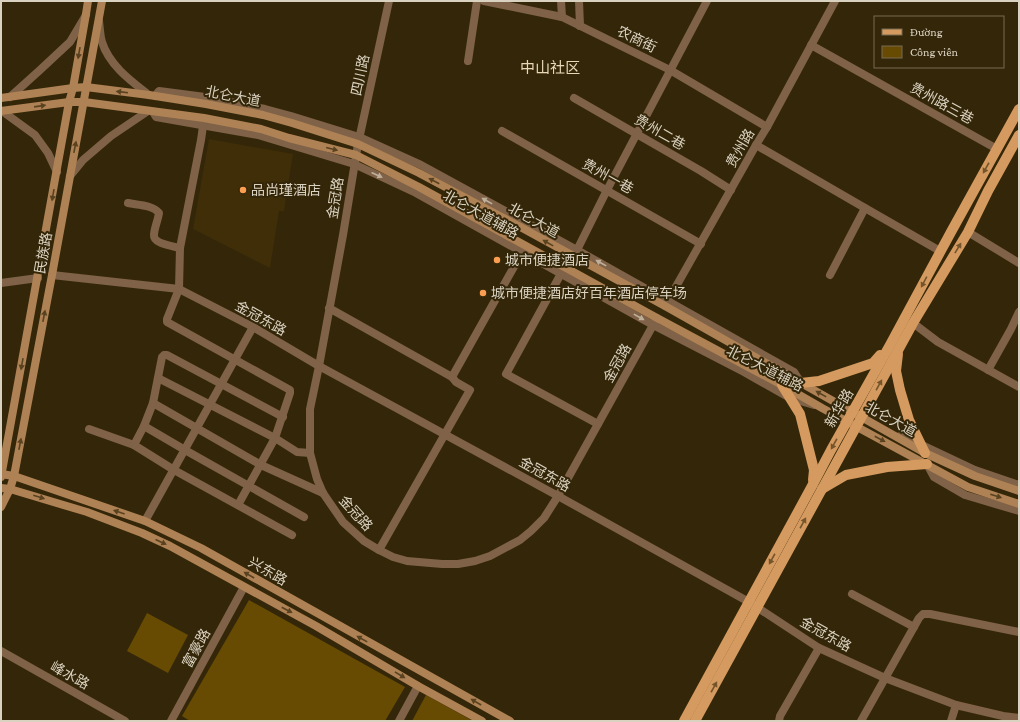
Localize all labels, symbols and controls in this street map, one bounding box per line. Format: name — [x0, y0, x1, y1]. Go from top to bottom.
legend — [874, 16, 1004, 68]
street label: 农商街 — [615, 23, 659, 55]
text: Đường — [910, 25, 943, 39]
text: Công viên — [910, 45, 958, 59]
one-way arrow — [76, 47, 82, 59]
street label: 四川路 — [348, 53, 372, 97]
district label: 中山社区 — [520, 60, 580, 76]
street label: 贵州路三巷 — [908, 79, 976, 127]
street label: 北仑大道 — [204, 83, 262, 109]
one-way arrow — [116, 89, 129, 95]
one-way arrow — [34, 103, 46, 109]
street label: 贵州二巷 — [632, 111, 688, 153]
street label: 贵州路 — [723, 126, 757, 170]
one-way arrow — [73, 141, 79, 153]
one-way arrow — [327, 146, 339, 152]
street label: 贵州一巷 — [580, 155, 636, 197]
one-way arrow — [983, 162, 990, 173]
one-way arrow — [372, 172, 383, 178]
street label: 金冠路 — [324, 176, 346, 220]
one-way arrow — [428, 177, 440, 184]
place label: 品尚瑾酒店 — [251, 182, 321, 198]
marker: 品尚瑾酒店 — [238, 185, 248, 195]
street label: 北仑大道辅路 — [440, 187, 522, 241]
one-way arrow — [50, 189, 56, 201]
one-way arrow — [481, 198, 493, 204]
street label: 北仑大道 — [506, 199, 562, 241]
street label: 民族路 — [31, 231, 55, 275]
one-way arrow — [542, 239, 554, 246]
one-way arrow — [954, 242, 961, 254]
place label: 城市便捷酒店 — [505, 252, 589, 268]
marker: 城市便捷酒店 — [492, 255, 502, 265]
one-way arrow — [595, 260, 607, 267]
one-way arrow — [921, 276, 927, 287]
place label: 城市便捷酒店好百年酒店停车场 — [491, 285, 687, 301]
marker: 城市便捷酒店好百年酒店停车场 — [478, 288, 488, 298]
street label: 金冠东路 — [233, 297, 289, 339]
one-way arrow — [42, 310, 48, 322]
one-way arrow — [633, 313, 645, 320]
street label: 金冠路 — [600, 341, 634, 385]
street label: 北仑大道辅路 — [724, 342, 806, 394]
one-way arrow — [19, 358, 25, 370]
one-way arrow — [876, 379, 882, 391]
street label: 新华路 — [822, 386, 856, 430]
one-way arrow — [815, 391, 827, 398]
street label: 北仑大道 — [863, 398, 919, 440]
one-way arrow — [874, 436, 885, 442]
one-way arrow — [18, 438, 24, 450]
one-way arrow — [830, 438, 837, 450]
street label: 金冠东路 — [517, 453, 573, 495]
street label: 金冠路 — [336, 492, 376, 534]
one-way arrow — [990, 493, 1002, 499]
one-way arrow — [33, 494, 45, 500]
one-way arrow — [113, 509, 125, 515]
one-way arrow — [799, 518, 806, 529]
one-way arrow — [155, 539, 166, 545]
one-way arrow — [769, 553, 776, 565]
street label: 兴东路 — [246, 554, 290, 588]
one-way arrow — [243, 572, 255, 579]
one-way arrow — [281, 607, 293, 614]
street label: 金冠东路 — [798, 613, 854, 655]
street label: 富豪路 — [179, 626, 213, 670]
one-way arrow — [356, 635, 368, 642]
street label: 峰水路 — [48, 658, 92, 692]
one-way arrow — [394, 672, 406, 679]
one-way arrow — [710, 681, 717, 693]
one-way arrow — [470, 698, 482, 705]

